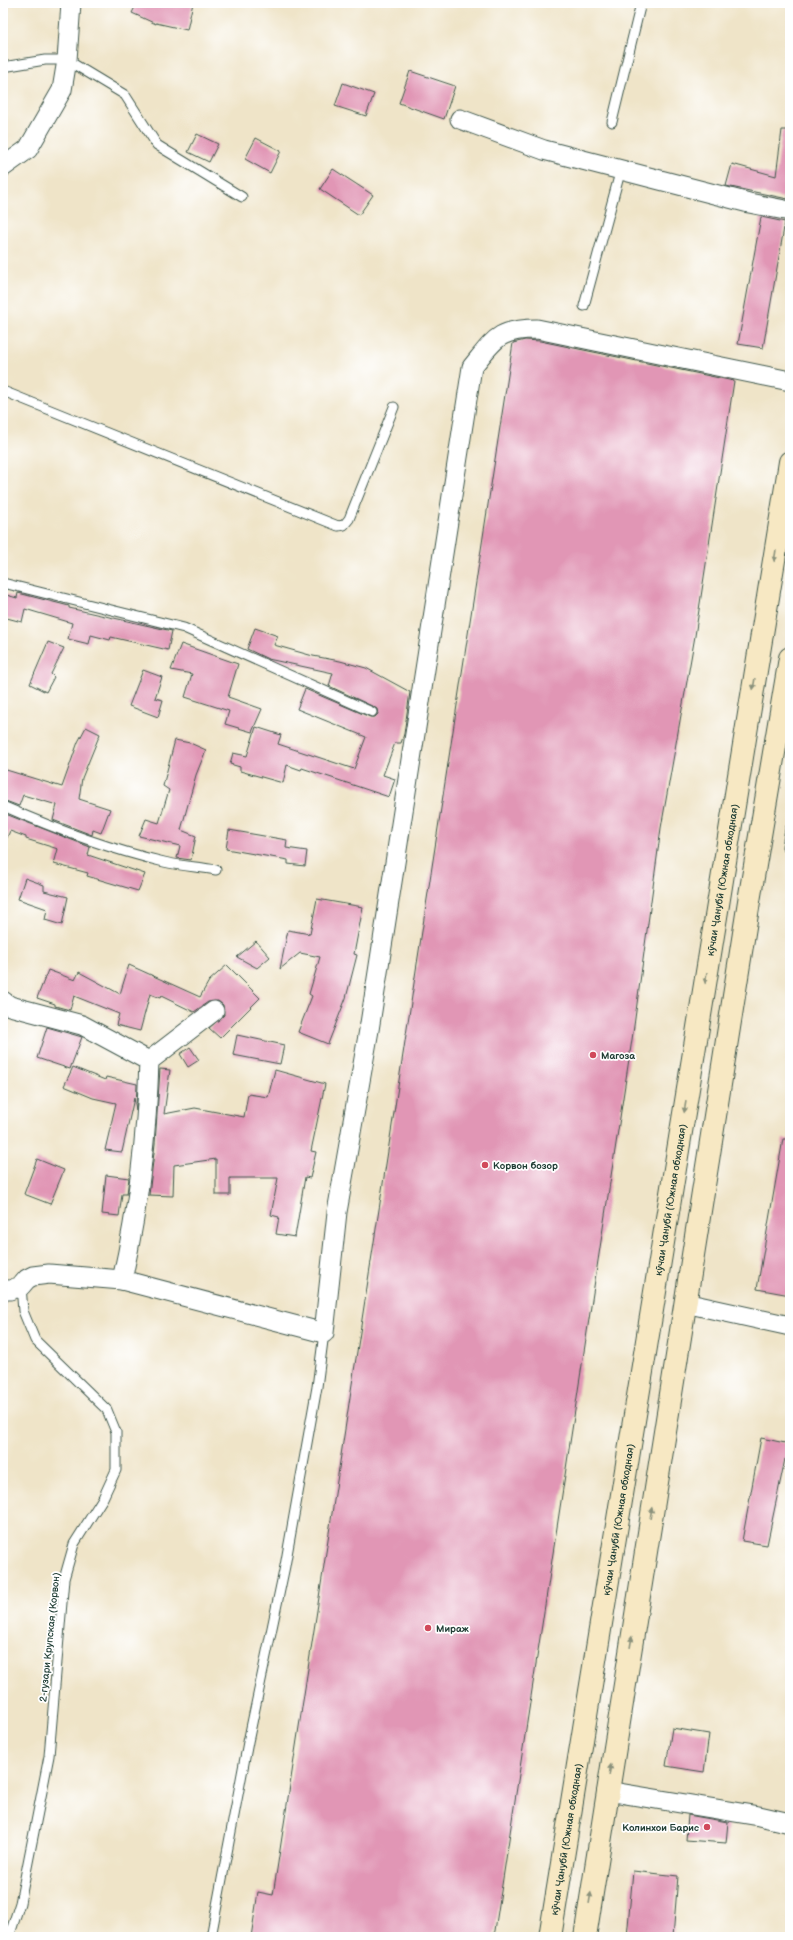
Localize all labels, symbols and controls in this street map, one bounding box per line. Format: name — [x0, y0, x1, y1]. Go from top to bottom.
one-way arrow — [772, 550, 778, 562]
one-way arrow — [751, 678, 757, 690]
street label: кӯчаи Ҷанубӣ (Южная обходная) — [705, 803, 741, 957]
one-way arrow — [703, 972, 709, 985]
marker: Магоза — [588, 1050, 598, 1060]
place label: Магоза — [601, 1050, 635, 1062]
one-way arrow — [682, 1101, 688, 1113]
street label: кӯчаи Ҷанубӣ (Южная обходная) — [653, 1123, 689, 1277]
marker: Корвон бозор — [480, 1160, 490, 1170]
place label: Корвон бозор — [493, 1160, 558, 1172]
street label: кӯчаи Ҷанубӣ (Южная обходная) — [601, 1443, 637, 1596]
one-way arrow — [648, 1507, 654, 1519]
street label: 2-гузари Крупская (Корвон) — [37, 1571, 63, 1702]
marker: Мираж — [423, 1623, 433, 1633]
place label: Мираж — [436, 1623, 470, 1635]
one-way arrow — [628, 1636, 634, 1648]
street label: кӯчаи Ҷанубӣ (Южная обходная) — [549, 1762, 585, 1916]
one-way arrow — [607, 1764, 613, 1776]
place label: Колинхои Барис — [622, 1822, 699, 1834]
marker: Колинхои Барис — [702, 1822, 712, 1832]
one-way arrow — [587, 1892, 593, 1905]

